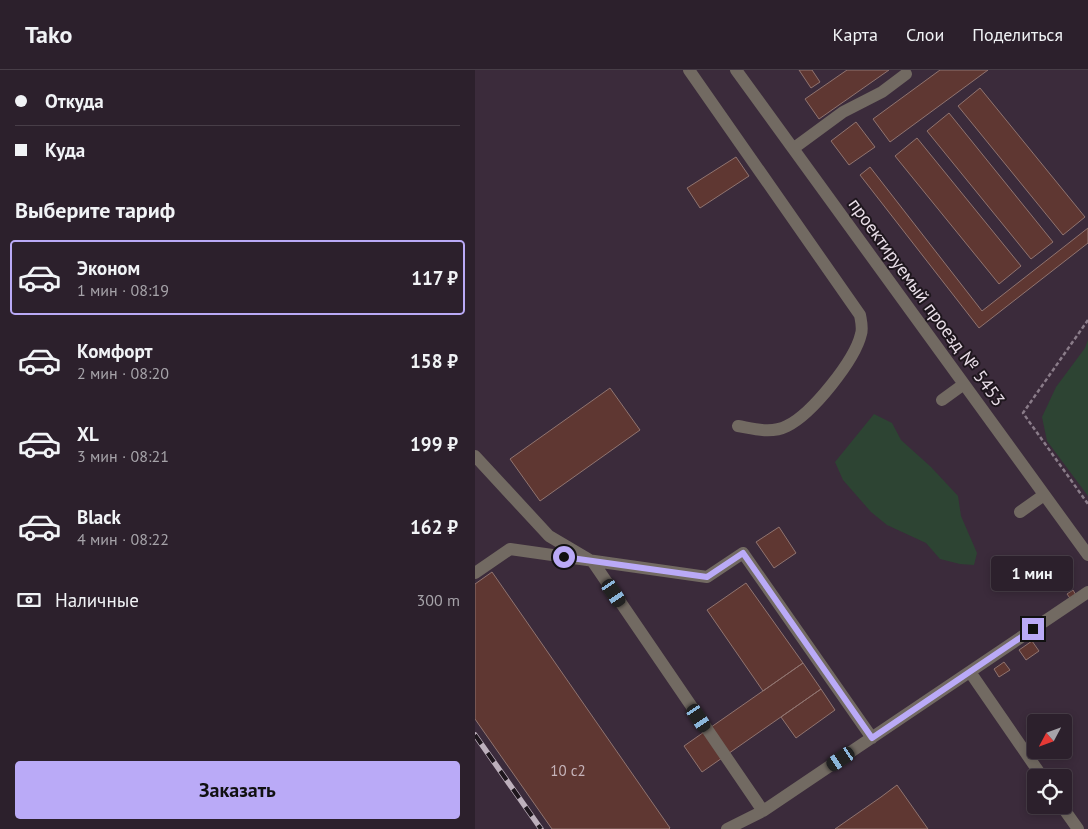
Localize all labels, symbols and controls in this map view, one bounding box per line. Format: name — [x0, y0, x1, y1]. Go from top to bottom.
text: Tako — [25, 19, 72, 50]
text: Карта — [833, 23, 878, 46]
text: Слои — [906, 23, 944, 46]
text: Поделиться — [972, 23, 1063, 46]
text: Откуда — [45, 89, 104, 113]
text: Куда — [45, 138, 85, 162]
street label: проектируемый проезд № 5453 — [844, 193, 1010, 411]
text: Выберите тариф — [15, 196, 175, 224]
icon: car — [17, 255, 62, 300]
text: Эконом — [77, 256, 140, 280]
text: 117 ₽ — [411, 266, 458, 290]
text: 1 мин · 08:19 — [77, 280, 169, 300]
icon: car — [17, 338, 62, 383]
text: Комфорт — [77, 339, 153, 363]
text: 158 ₽ — [410, 349, 458, 373]
text: 2 мин · 08:20 — [77, 363, 169, 383]
icon: car — [17, 421, 62, 466]
text: XL — [77, 422, 99, 446]
text: 199 ₽ — [410, 432, 458, 456]
text: 3 мин · 08:21 — [77, 446, 169, 466]
icon: car — [17, 504, 62, 549]
text: Black — [77, 505, 121, 529]
text: 162 ₽ — [410, 515, 458, 539]
text: 4 мин · 08:22 — [77, 529, 169, 549]
route start — [553, 546, 575, 568]
callout: 1 мин — [992, 556, 1074, 592]
text: 1 мин — [1011, 563, 1053, 583]
car — [599, 576, 628, 610]
icon: cash — [15, 586, 43, 614]
text: Наличные — [55, 588, 139, 612]
text: 300 m — [417, 590, 460, 610]
route end — [1022, 618, 1044, 640]
car — [684, 701, 713, 735]
north arrow — [1027, 714, 1073, 759]
map controls — [1027, 714, 1072, 814]
car — [824, 744, 857, 774]
button: Заказать — [15, 761, 460, 819]
house number: 10 с2 — [550, 761, 586, 780]
button: locate — [1027, 769, 1072, 814]

